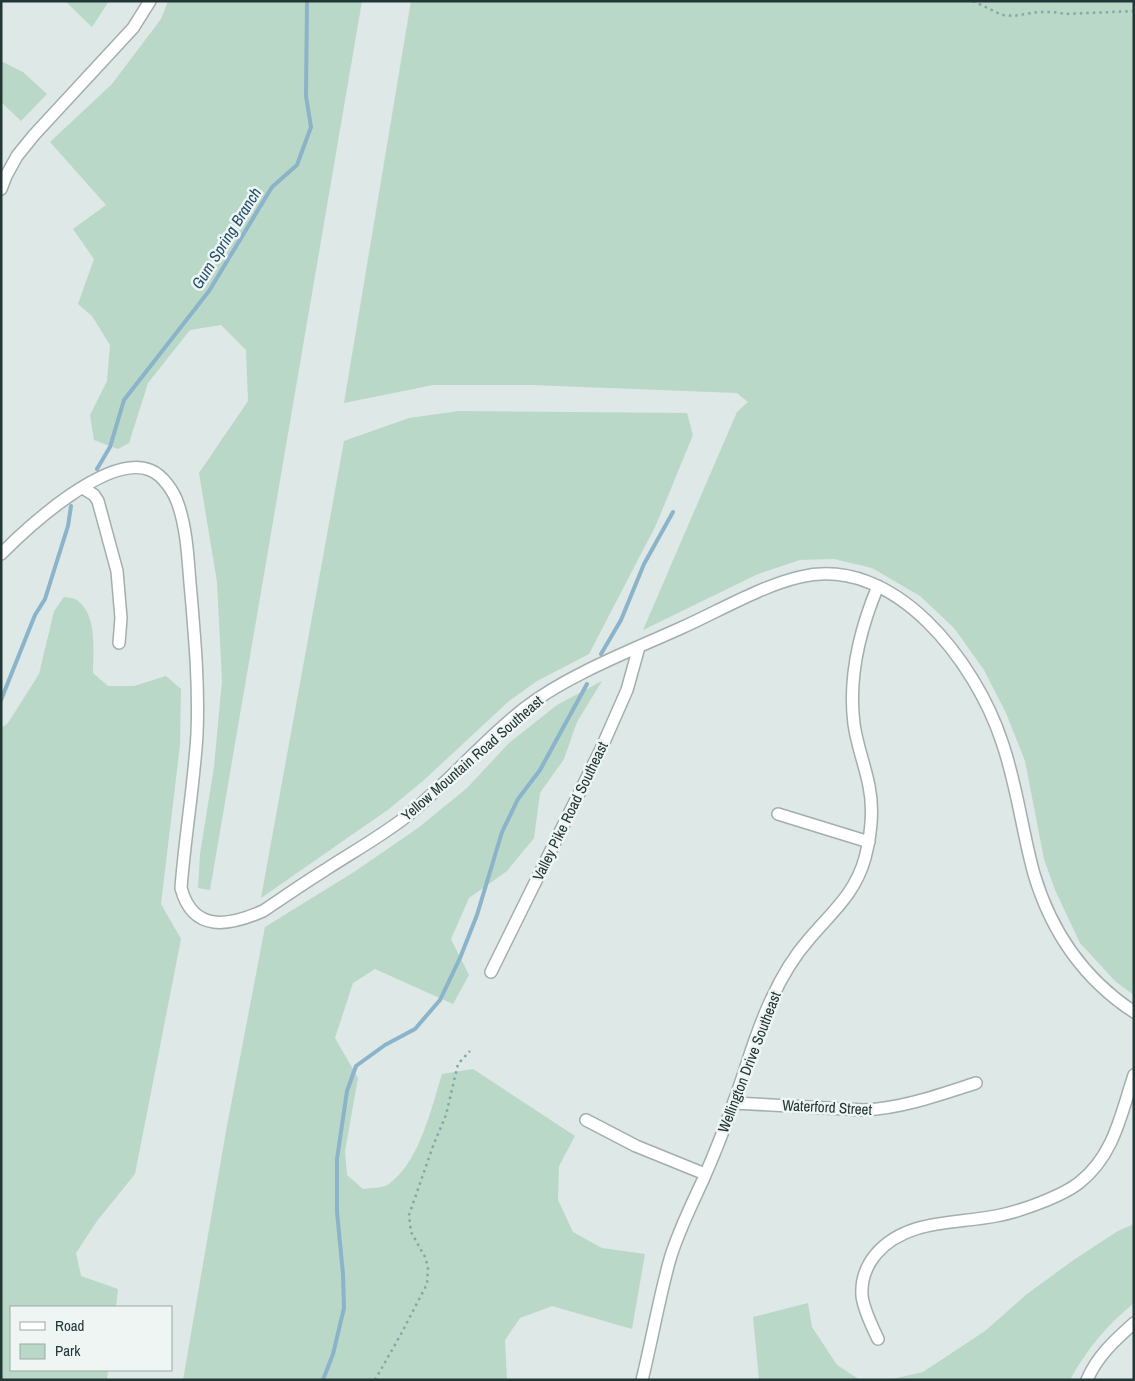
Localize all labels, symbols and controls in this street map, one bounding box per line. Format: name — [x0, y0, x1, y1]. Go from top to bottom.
water label: Gum Spring Branch — [186, 183, 266, 293]
street label: Yellow Mountain Road Southeast — [397, 690, 548, 825]
street label: Valley Pike Road Southeast — [527, 737, 613, 884]
street label: Wellington Drive Southeast — [712, 988, 786, 1136]
street label: Waterford Street — [782, 1094, 873, 1120]
legend — [10, 1306, 172, 1371]
text: Road — [55, 1315, 84, 1336]
text: Park — [55, 1340, 81, 1361]

